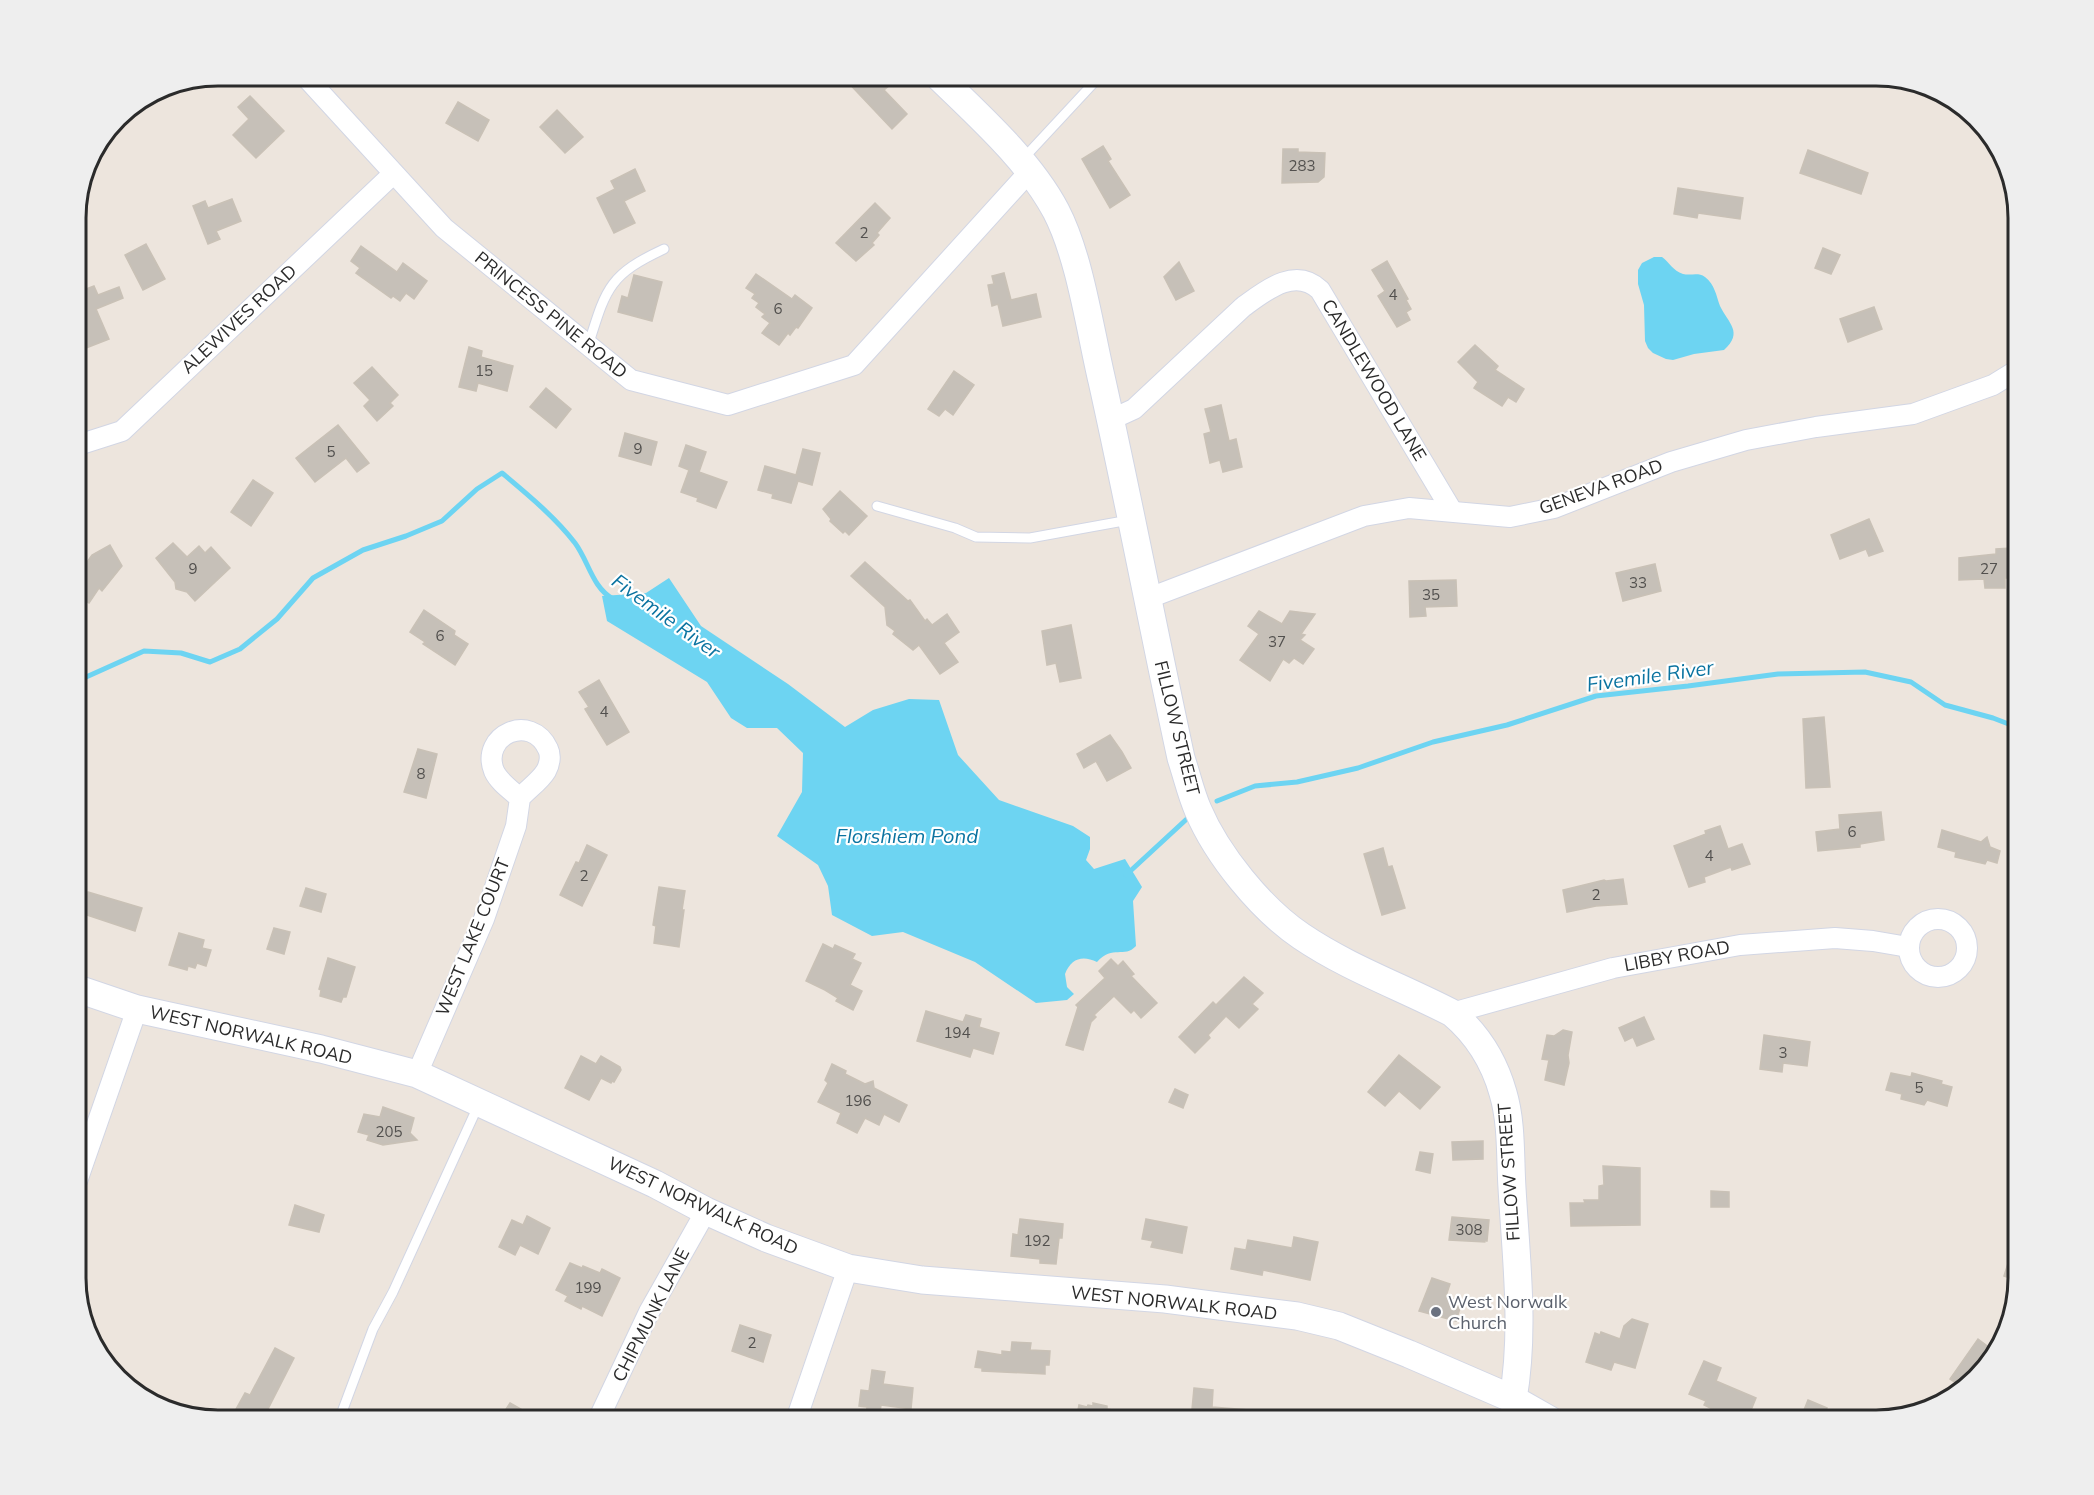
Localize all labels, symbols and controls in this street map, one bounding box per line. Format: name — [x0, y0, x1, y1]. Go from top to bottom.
house number: 283 — [1288, 156, 1316, 175]
house number: 2 — [859, 223, 869, 242]
street label: PRINCESS PINE ROAD — [470, 246, 632, 383]
street label: ALEWIVES ROAD — [176, 259, 301, 378]
house number: 4 — [1388, 285, 1398, 304]
street label: CANDLEWOOD LANE — [1317, 295, 1432, 465]
house number: 6 — [773, 299, 783, 318]
house number: 15 — [475, 361, 493, 380]
house number: 9 — [633, 439, 643, 458]
house number: 5 — [326, 442, 336, 461]
street label: GENEVA ROAD — [1536, 454, 1666, 520]
house number: 9 — [188, 559, 198, 578]
house number: 27 — [1980, 559, 1998, 578]
water label: Fivemile River — [607, 568, 726, 664]
house number: 33 — [1629, 573, 1647, 592]
house number: 35 — [1422, 585, 1440, 604]
house number: 6 — [435, 626, 445, 645]
house number: 37 — [1268, 632, 1286, 651]
water label: Fivemile River — [1585, 654, 1716, 697]
street label: FILLOW STREET — [1150, 658, 1205, 798]
house number: 4 — [599, 702, 609, 721]
house number: 8 — [416, 764, 426, 783]
house number: 6 — [1847, 822, 1857, 841]
water label: Florshiem Pond — [836, 823, 978, 848]
house number: 4 — [1704, 846, 1714, 865]
street label: WEST LAKE COURT — [430, 854, 515, 1019]
house number: 2 — [579, 866, 589, 885]
house number: 2 — [1591, 885, 1601, 904]
street label: LIBBY ROAD — [1622, 935, 1732, 976]
street label: WEST NORWALK ROAD — [147, 1000, 355, 1069]
house number: 194 — [943, 1023, 971, 1042]
house number: 3 — [1778, 1043, 1788, 1062]
house number: 5 — [1914, 1078, 1924, 1097]
house number: 196 — [844, 1091, 872, 1110]
street label: FILLOW STREET — [1492, 1102, 1525, 1242]
house number: 205 — [375, 1122, 403, 1141]
street label: WEST NORWALK ROAD — [604, 1151, 802, 1260]
house number: 308 — [1455, 1220, 1483, 1239]
house number: 192 — [1023, 1231, 1051, 1250]
street label: CHIPMUNK LANE — [607, 1244, 694, 1386]
house number: 199 — [574, 1278, 602, 1297]
street label: WEST NORWALK ROAD — [1070, 1280, 1278, 1325]
place label: West Norwalk Church — [1448, 1290, 1568, 1334]
marker: West Norwalk Church — [1429, 1305, 1443, 1319]
house number: 2 — [747, 1333, 757, 1352]

